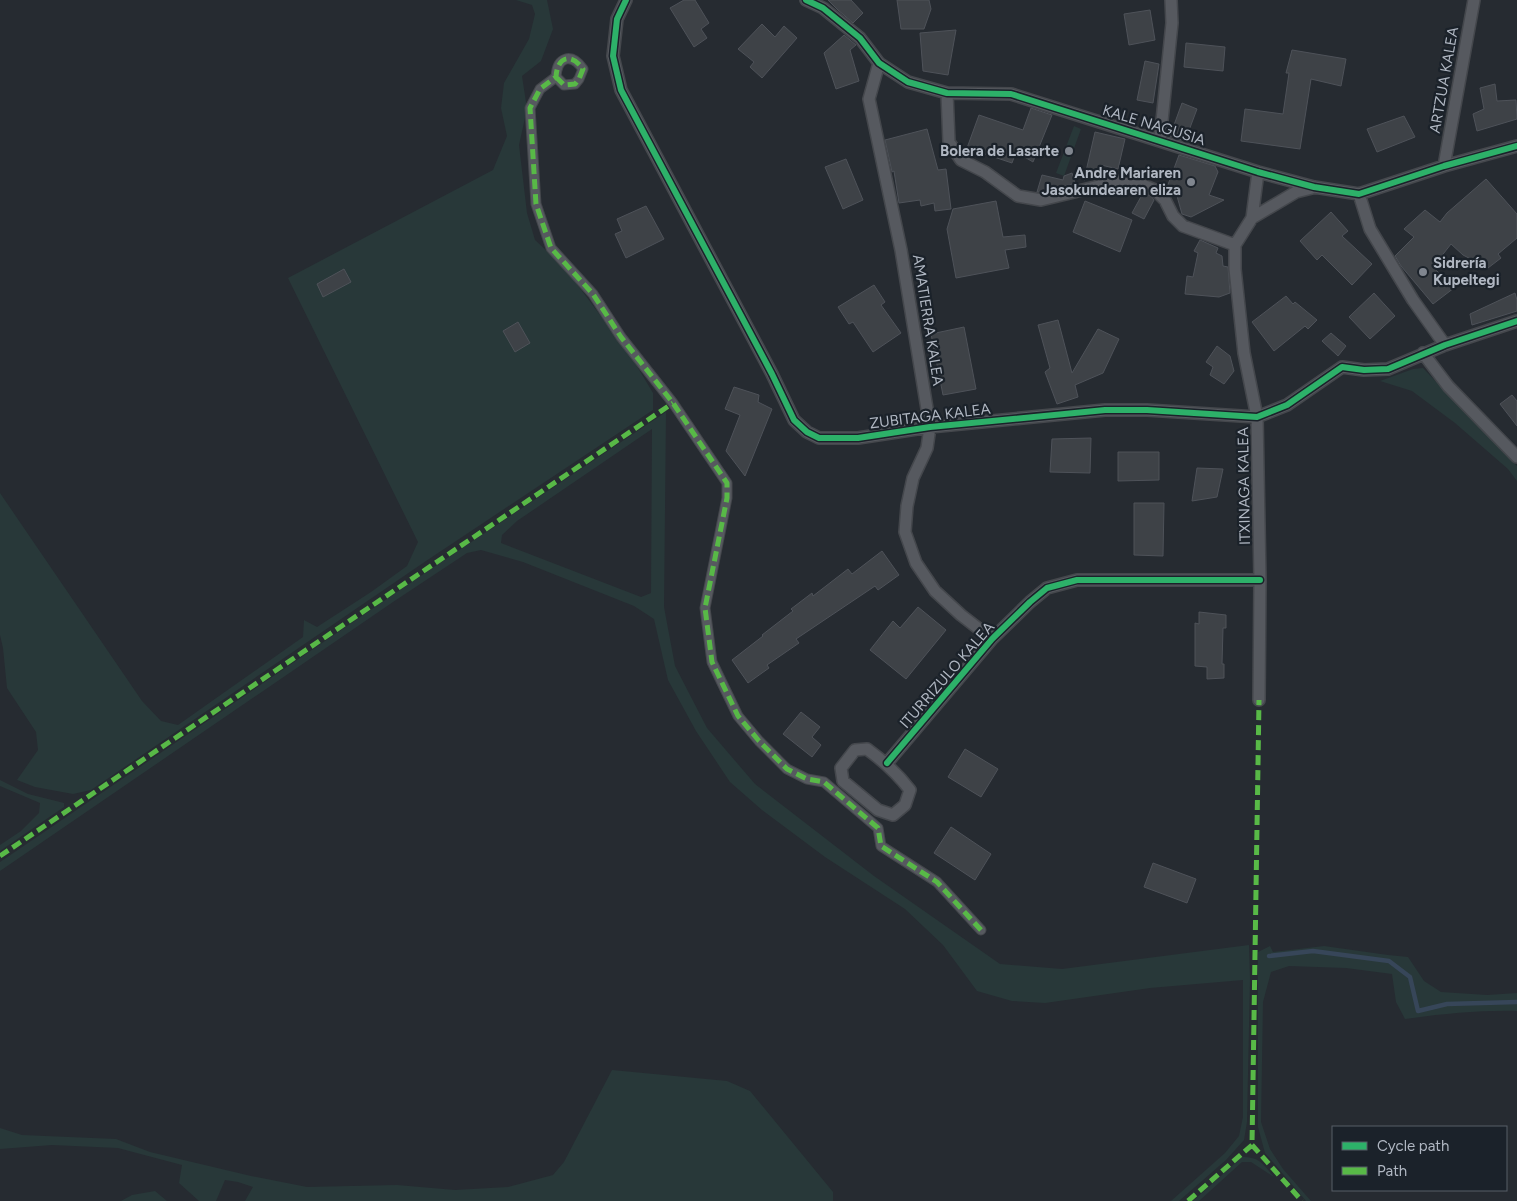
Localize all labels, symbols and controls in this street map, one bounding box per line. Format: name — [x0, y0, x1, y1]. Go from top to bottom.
street label: ARTZUA KALEA — [1426, 25, 1462, 135]
street label: KALE NAGUSIA — [1100, 101, 1208, 149]
place label: Bolera de Lasarte — [940, 142, 1060, 160]
marker: Bolera de Lasarte — [1063, 145, 1075, 157]
place label: Andre Mariaren Jasokundearen eliza — [1042, 164, 1181, 199]
marker: Andre Mariaren Jasokundearen eliza — [1185, 176, 1197, 188]
street label: AMATIERRA KALEA — [909, 253, 947, 387]
place label: Sidrería Kupeltegi — [1433, 254, 1500, 289]
marker: Sidrería Kupeltegi — [1417, 266, 1429, 278]
street label: ZUBITAGA KALEA — [868, 400, 992, 432]
street label: ITXINAGA KALEA — [1234, 427, 1254, 545]
street label: ITURRIZULO KALEA — [896, 618, 998, 732]
legend — [1332, 1126, 1507, 1191]
text: Cycle path — [1377, 1137, 1449, 1155]
text: Path — [1377, 1162, 1407, 1180]

